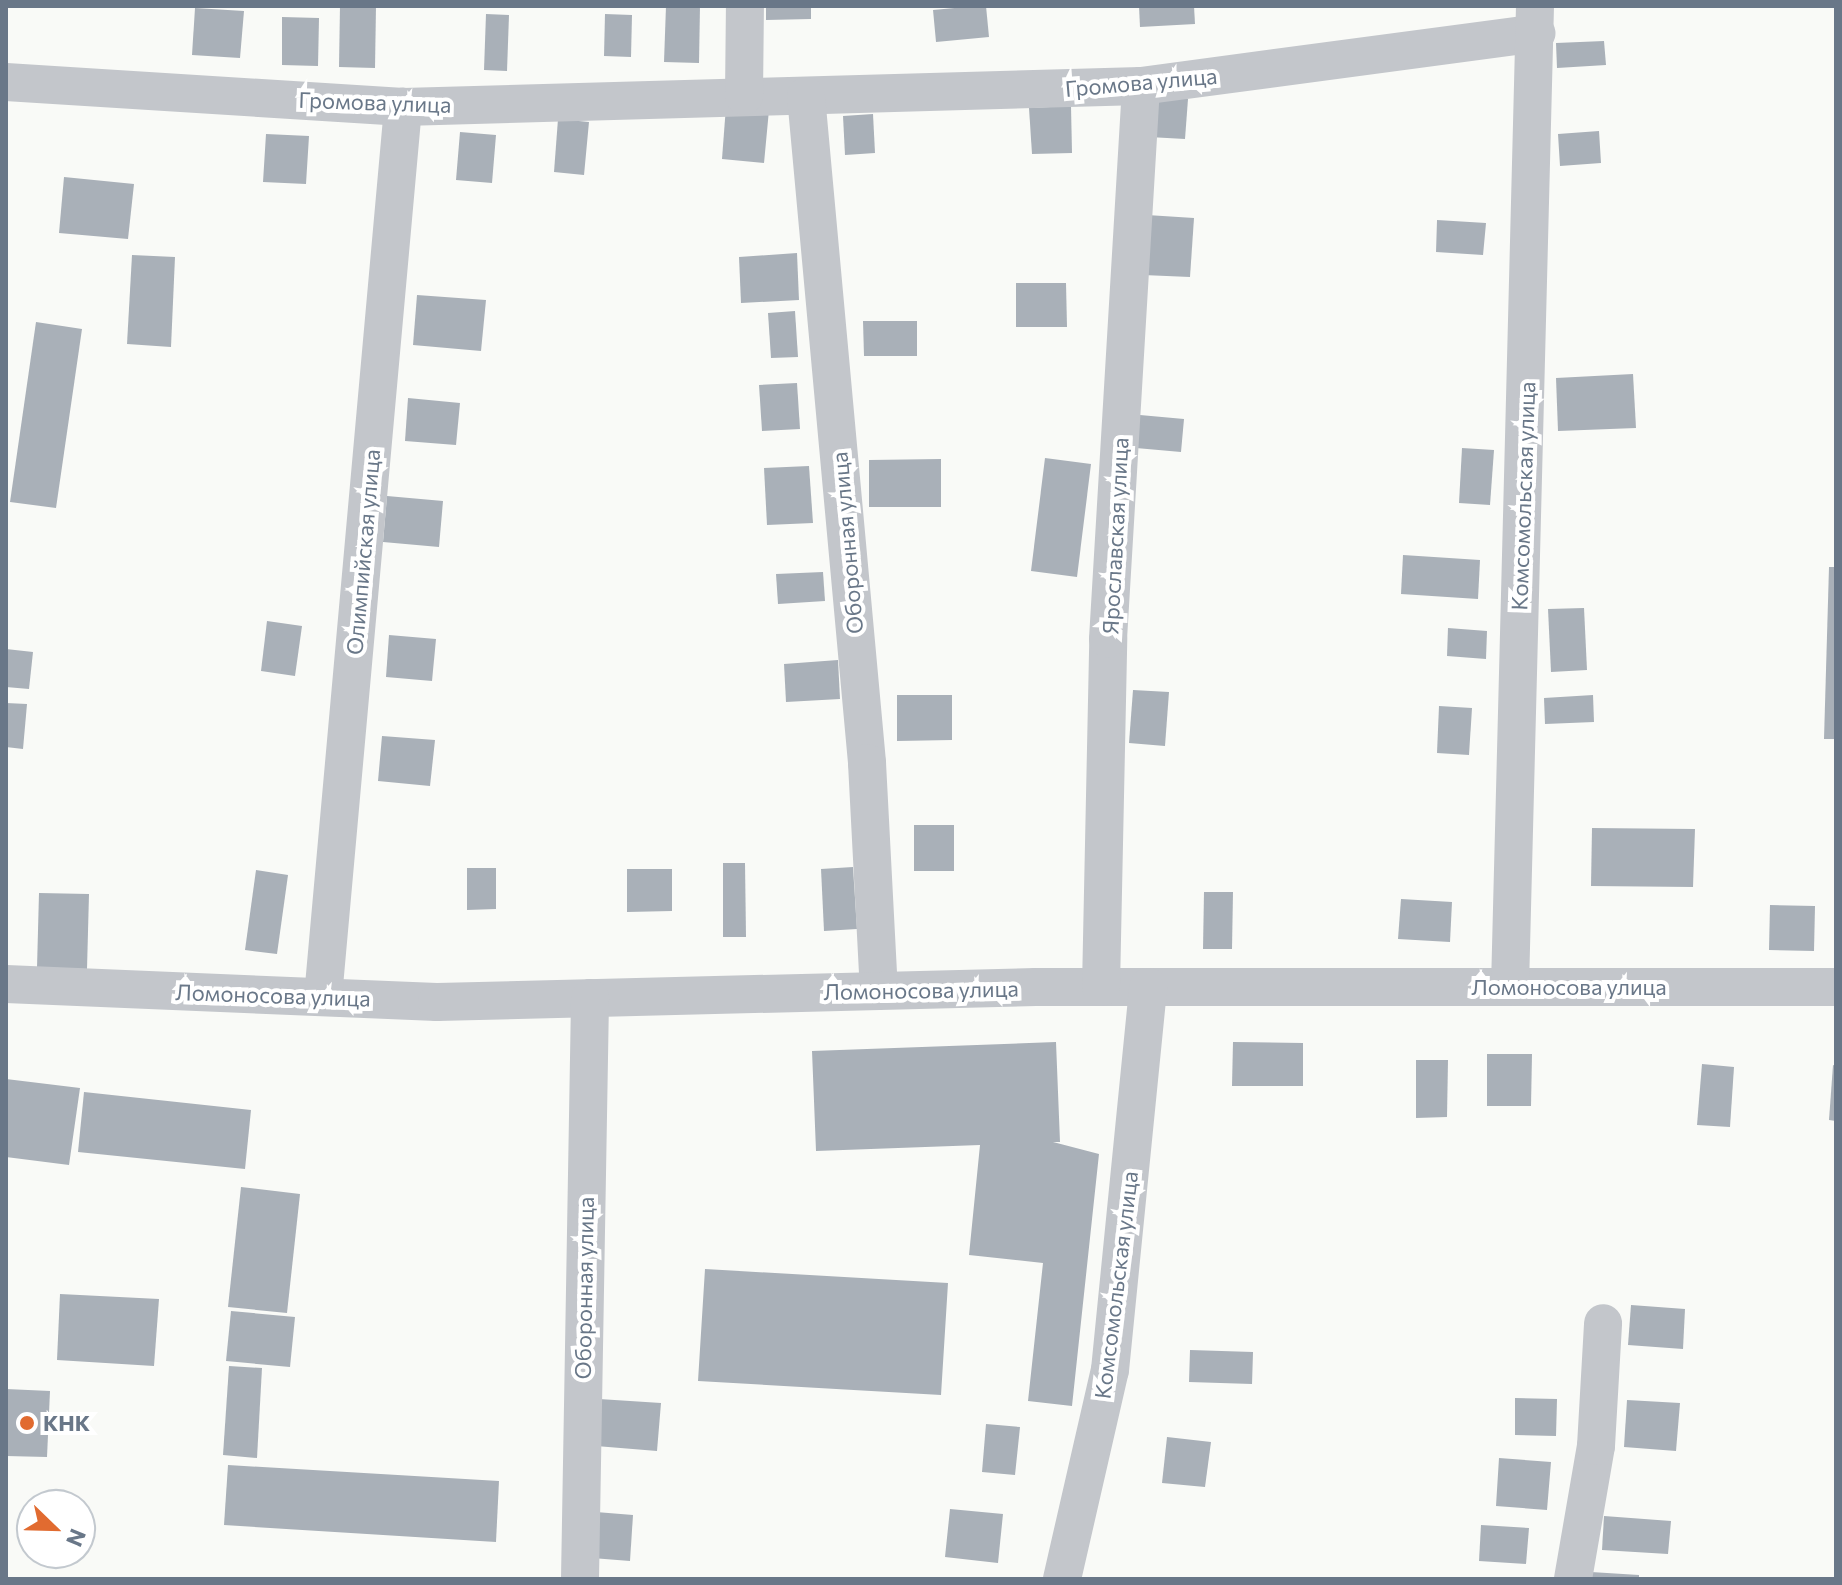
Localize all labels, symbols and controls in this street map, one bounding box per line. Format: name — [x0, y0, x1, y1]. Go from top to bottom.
street label: Громова улица — [1064, 62, 1218, 102]
street label: Громова улица — [298, 86, 452, 118]
street label: Комсомольская улица — [1506, 381, 1540, 611]
street label: Ярославская улица — [1097, 437, 1133, 635]
street label: Олимпийская улица — [341, 448, 385, 656]
street label: Оборонная улица — [826, 451, 868, 635]
street label: Ломоносова улица — [1471, 974, 1667, 1000]
street label: Ломоносова улица — [823, 975, 1019, 1005]
street label: Ломоносова улица — [175, 978, 371, 1012]
street label: Комсомольская улица — [1089, 1170, 1143, 1400]
street label: Оборонная улица — [569, 1196, 599, 1380]
place label: КНК — [43, 1410, 90, 1436]
marker: КНК — [18, 1414, 36, 1432]
north arrow — [16, 1489, 96, 1569]
text: N — [61, 1525, 92, 1551]

